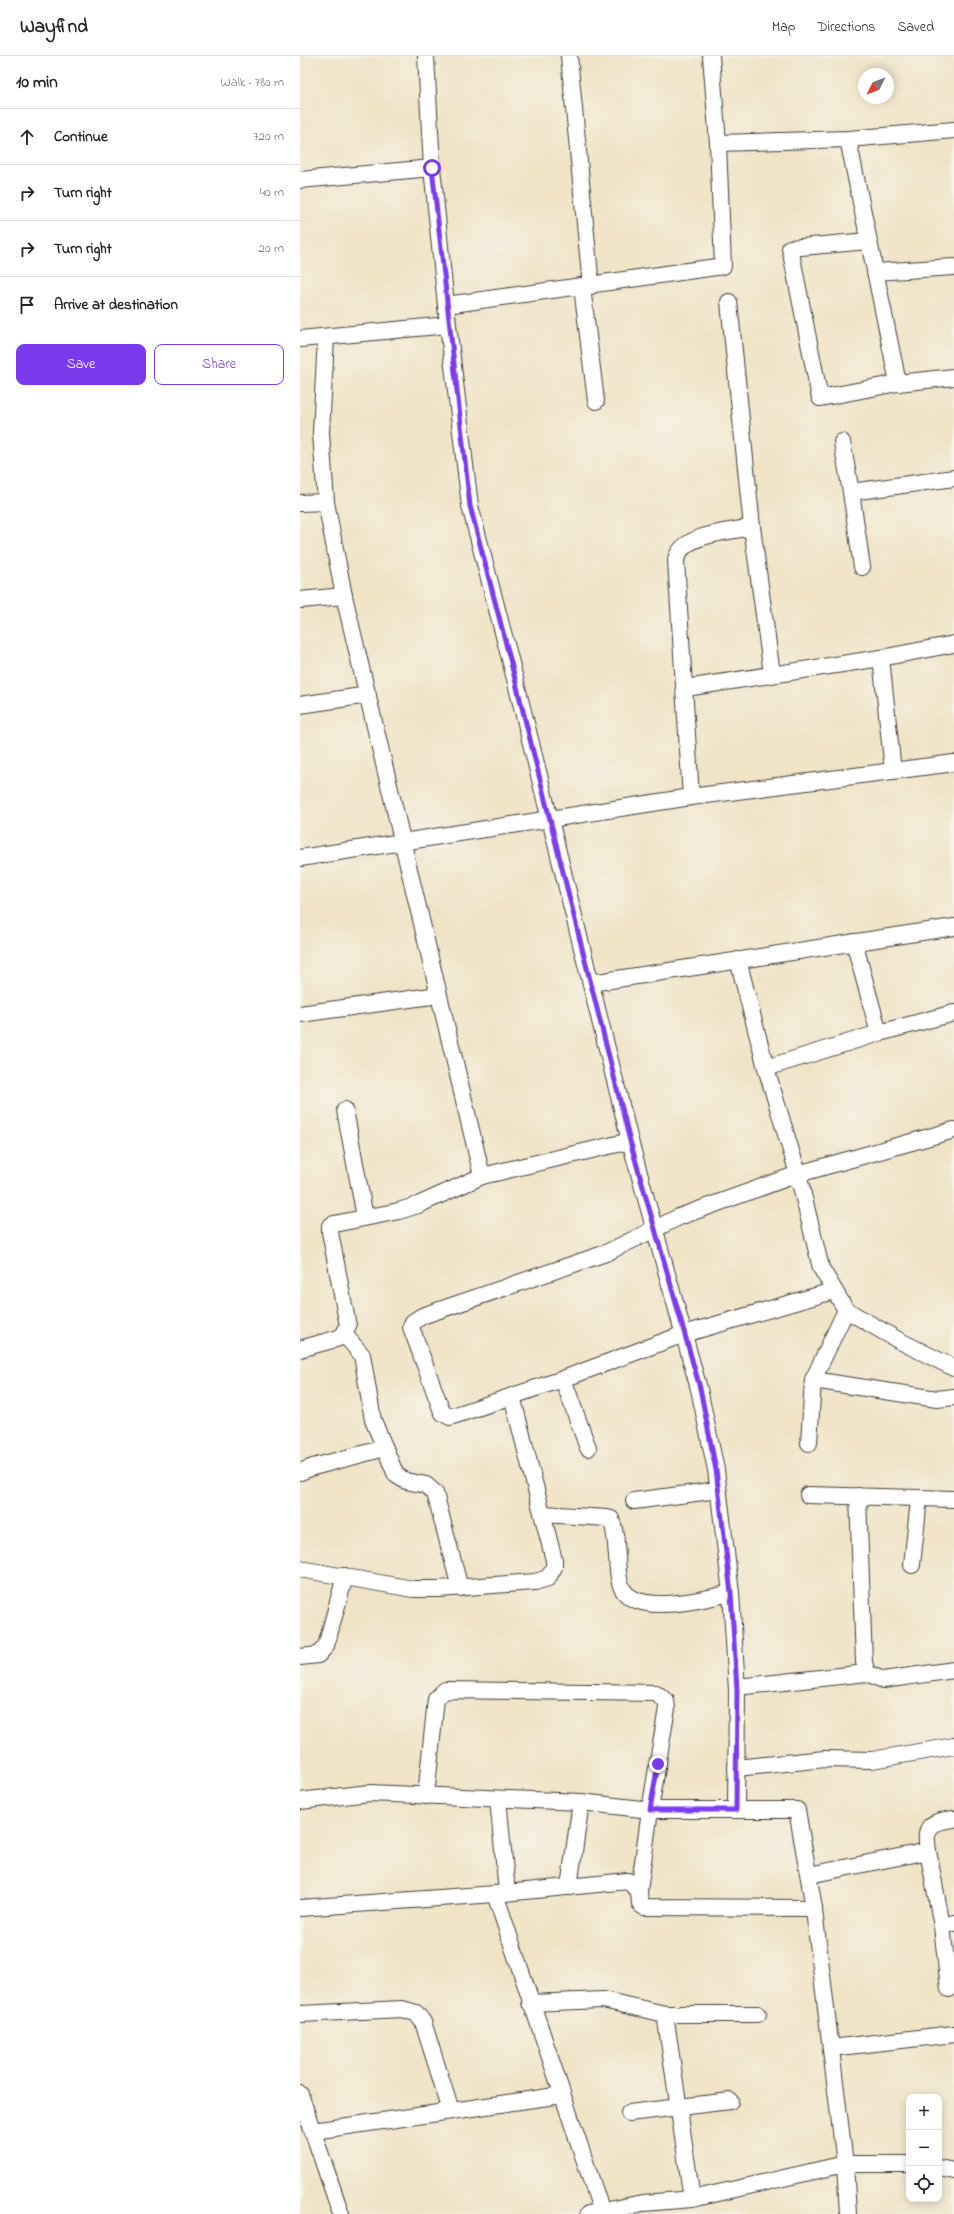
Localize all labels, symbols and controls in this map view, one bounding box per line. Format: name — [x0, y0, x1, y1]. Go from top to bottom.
text: Wayfind — [20, 14, 88, 41]
text: Map — [772, 17, 795, 38]
text: Directions — [817, 17, 875, 38]
text: Saved — [897, 17, 934, 38]
north arrow — [858, 68, 894, 104]
text: 10 min — [16, 70, 58, 95]
text: Walk · 780 m — [221, 73, 284, 92]
icon: ahead — [16, 126, 38, 148]
text: Continue — [54, 126, 108, 148]
text: 720 m — [253, 127, 284, 146]
route start — [423, 159, 441, 177]
icon: right — [16, 182, 38, 204]
text: Turn right — [54, 182, 112, 204]
text: 40 m — [260, 183, 284, 202]
icon: right — [16, 238, 38, 260]
text: Turn right — [54, 238, 112, 260]
text: 20 m — [259, 239, 284, 258]
icon: arrive — [16, 294, 38, 316]
text: Arrive at destination — [54, 294, 178, 316]
button: Save — [16, 344, 146, 385]
button: Share — [154, 344, 284, 385]
route end — [649, 1755, 667, 1773]
map controls — [906, 2094, 942, 2202]
button: + — [906, 2094, 942, 2130]
button: − — [906, 2130, 942, 2166]
button: locate — [906, 2166, 942, 2202]

